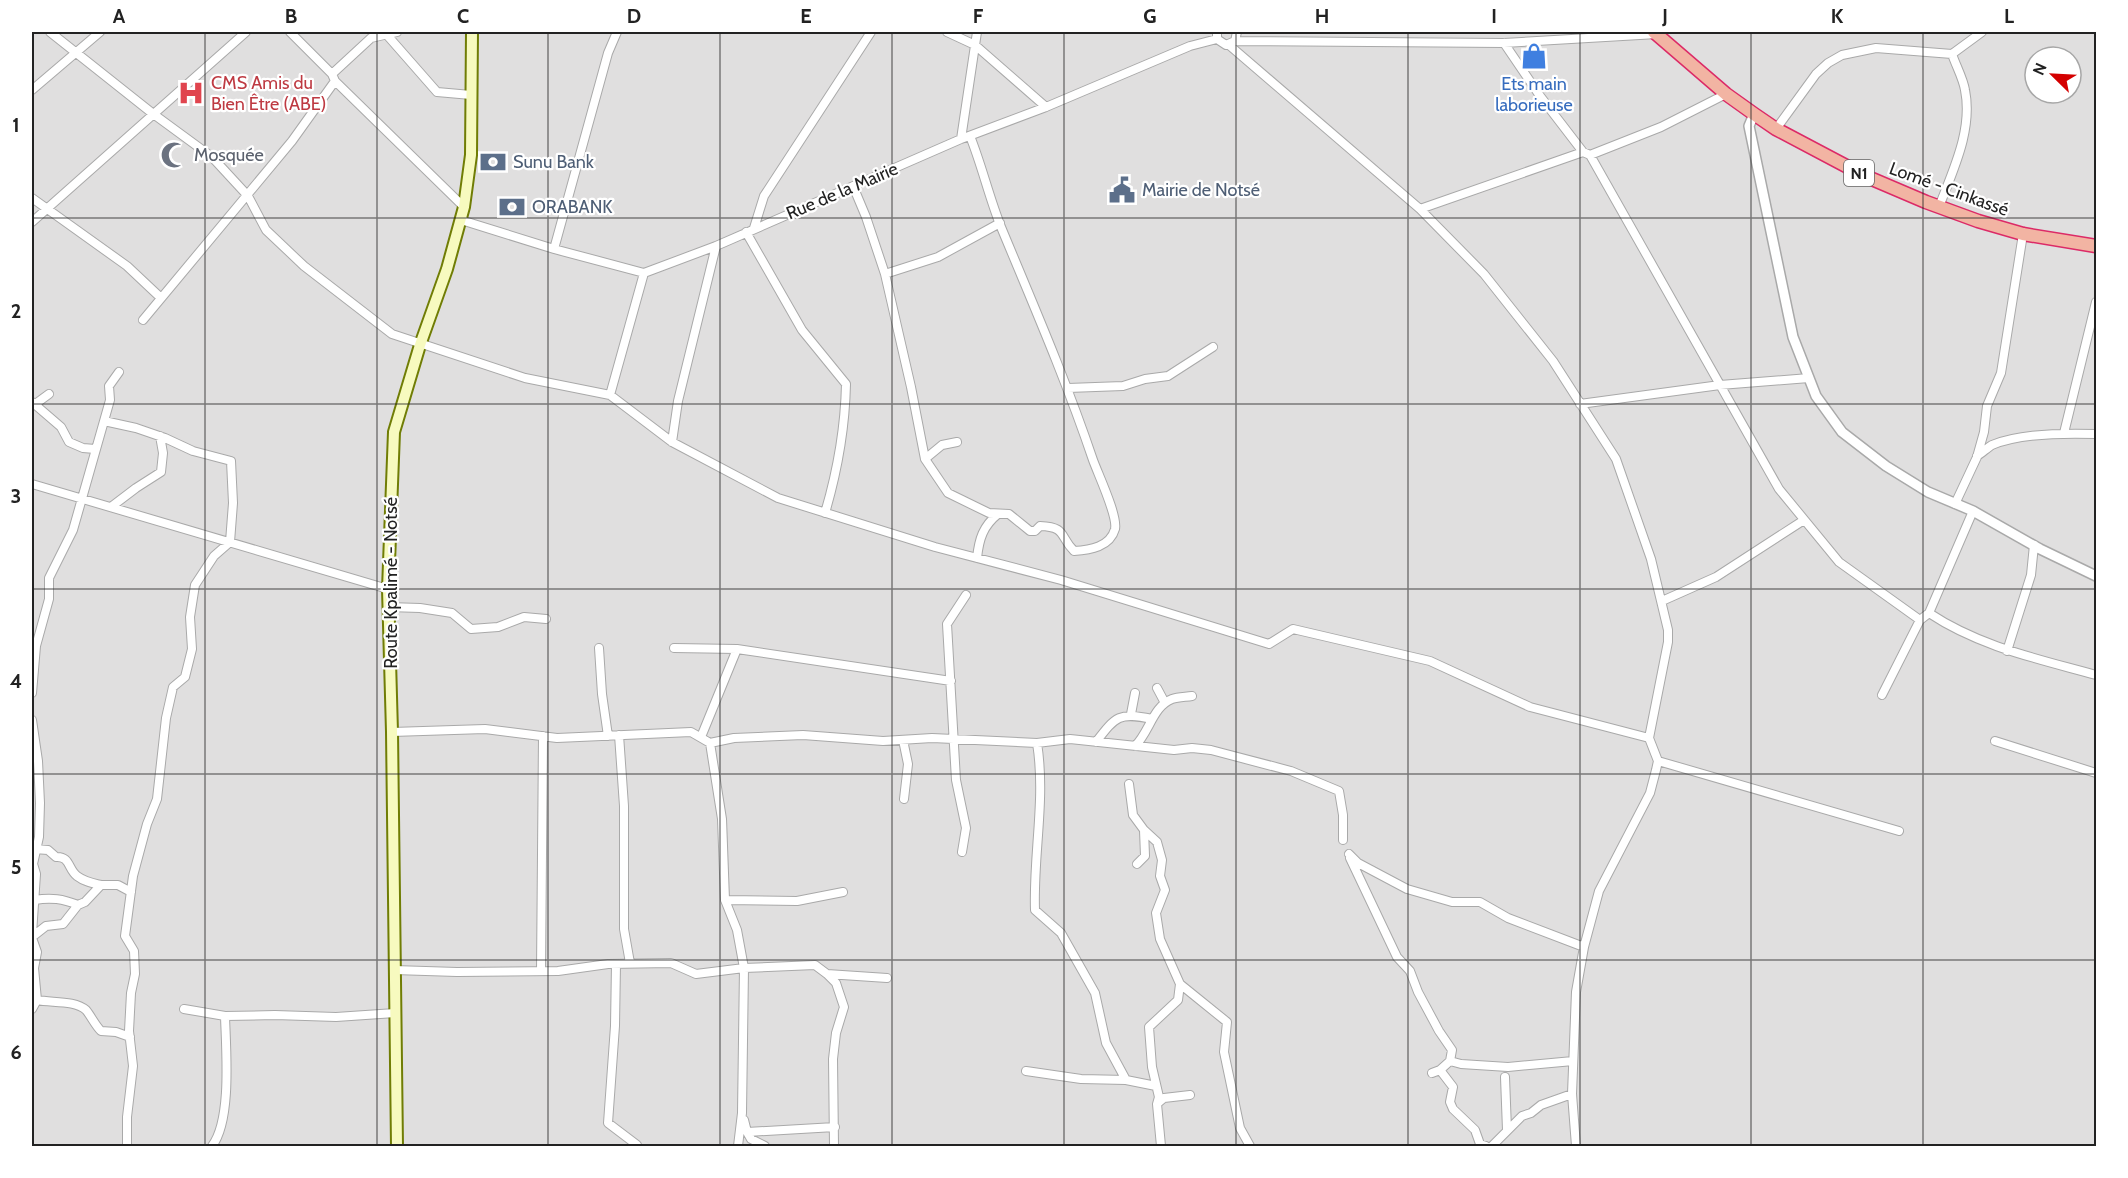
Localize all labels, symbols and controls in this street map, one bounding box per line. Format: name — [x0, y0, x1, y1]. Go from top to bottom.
text: A — [113, 4, 126, 28]
text: B — [285, 4, 297, 28]
text: C — [457, 4, 469, 28]
text: D — [627, 4, 641, 28]
text: E — [800, 4, 812, 28]
text: F — [973, 4, 984, 28]
text: G — [1143, 4, 1157, 28]
text: H — [1315, 4, 1329, 28]
text: I — [1491, 4, 1497, 28]
text: J — [1661, 4, 1668, 28]
text: K — [1831, 4, 1844, 28]
text: L — [2004, 4, 2014, 28]
shop icon: Ets main laborieuse — [1519, 41, 1549, 71]
north arrow — [2023, 45, 2083, 105]
text: N — [2029, 60, 2051, 78]
place label: CMS Amis du Bien Être (ABE) — [211, 72, 326, 115]
place label: Ets main laborieuse — [1495, 73, 1573, 116]
hospital icon: CMS Amis du Bien Être (ABE) — [176, 78, 206, 108]
text: 1 — [12, 113, 20, 137]
mosque icon: Mosquée — [159, 140, 189, 170]
place label: Mosquée — [194, 144, 264, 166]
bank icon: Sunu Bank — [478, 147, 508, 177]
place label: Sunu Bank — [513, 151, 595, 173]
street label: Lomé - Cinkassé — [1886, 157, 2012, 221]
street label: Rue de la Mairie — [783, 158, 901, 224]
road number: N1 — [1844, 160, 1874, 186]
public building icon: Mairie de Notsé — [1107, 175, 1137, 205]
place label: Mairie de Notsé — [1142, 179, 1260, 201]
bank icon: ORABANK — [497, 192, 527, 222]
place label: ORABANK — [532, 196, 613, 218]
text: 2 — [11, 299, 21, 323]
text: 3 — [11, 484, 21, 508]
street label: Route Kpalimé - Notsé — [380, 497, 402, 669]
text: 4 — [10, 669, 22, 693]
text: 5 — [11, 855, 21, 879]
text: 6 — [10, 1040, 22, 1064]

